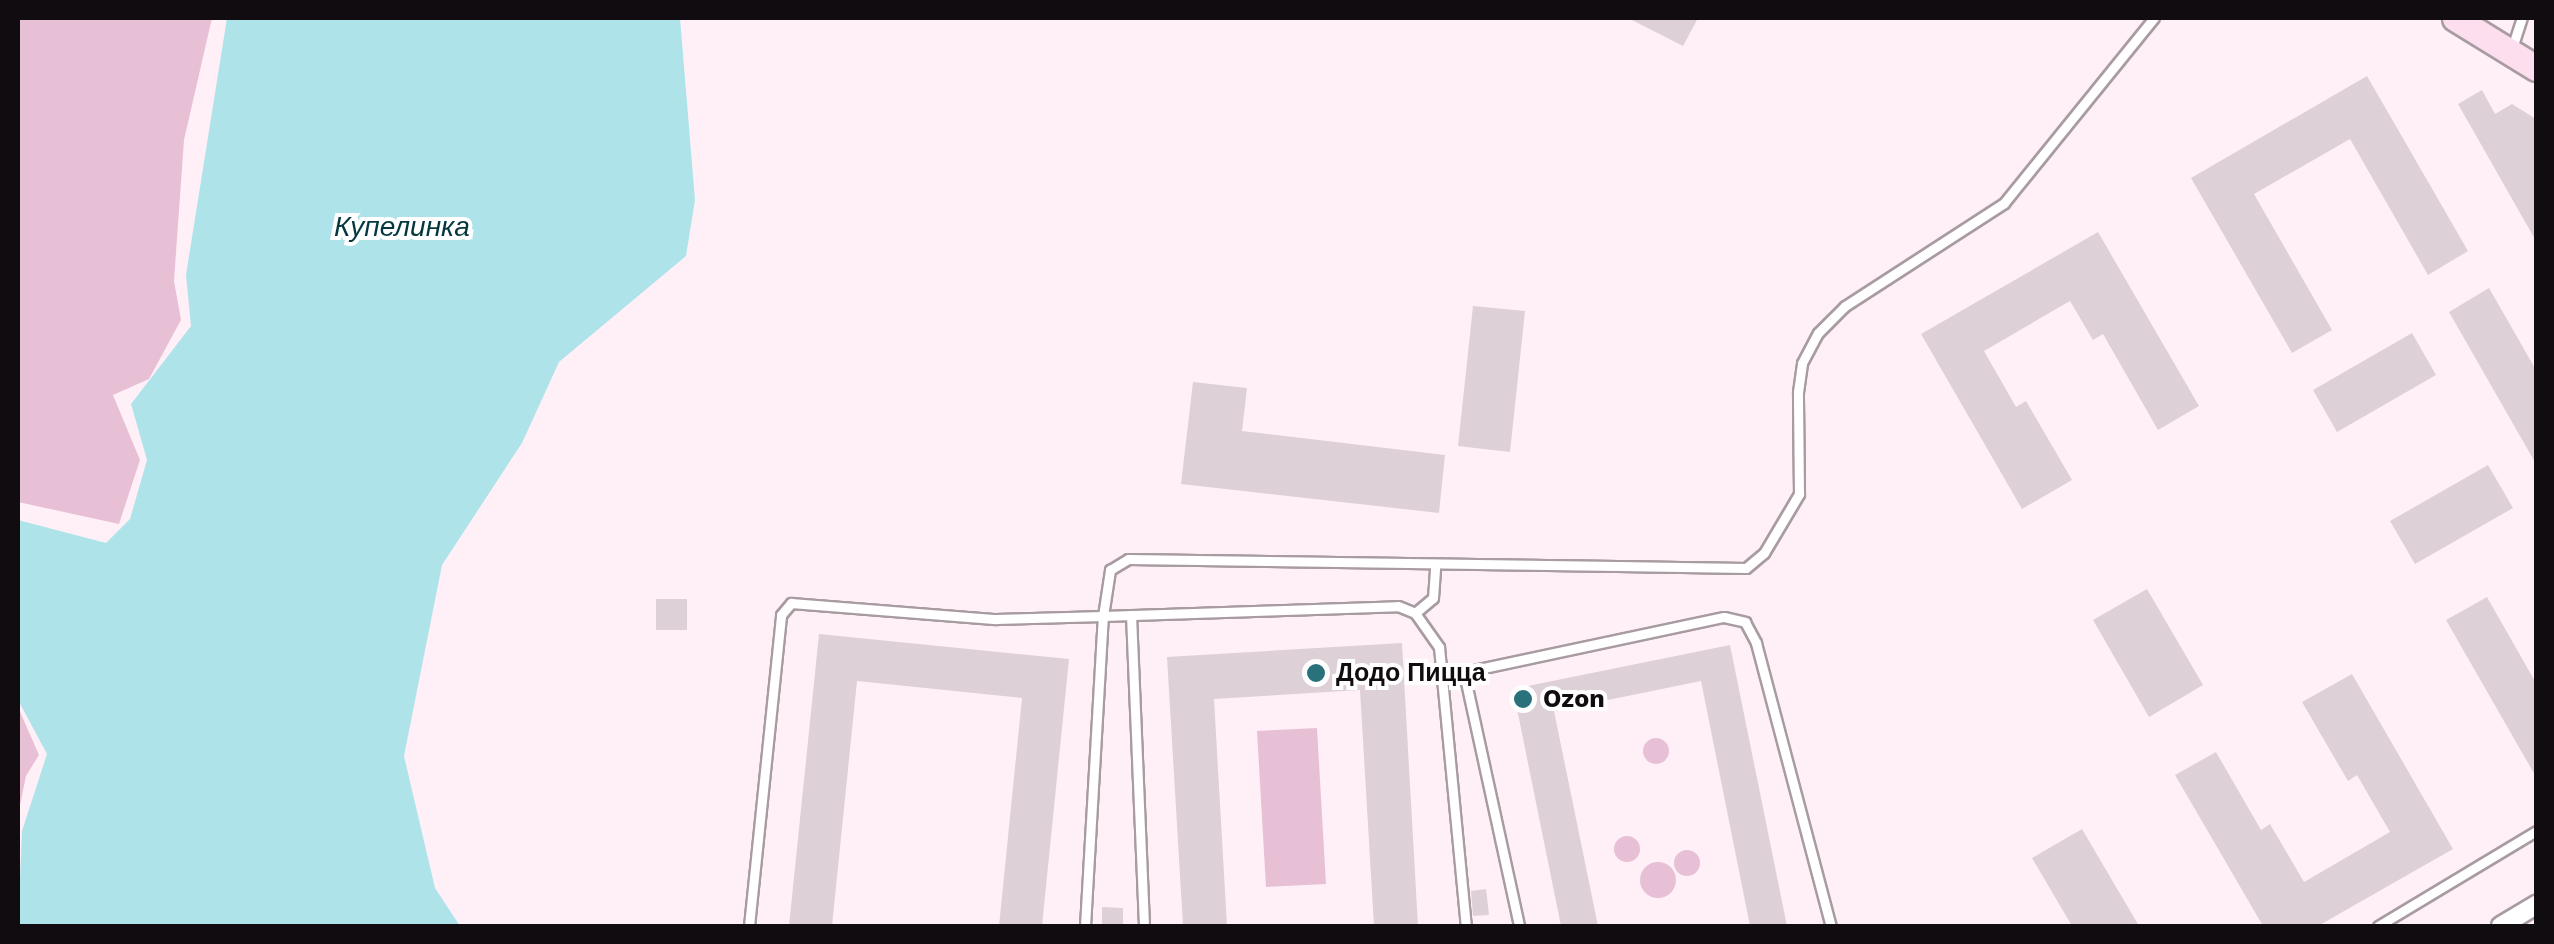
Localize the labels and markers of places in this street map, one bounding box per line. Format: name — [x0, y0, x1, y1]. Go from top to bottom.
place label: Додо Пицца — [1336, 658, 1486, 688]
marker: Додо Пицца — [1305, 662, 1327, 684]
place label: Ozon — [1543, 684, 1605, 714]
marker: Ozon — [1512, 688, 1534, 710]

